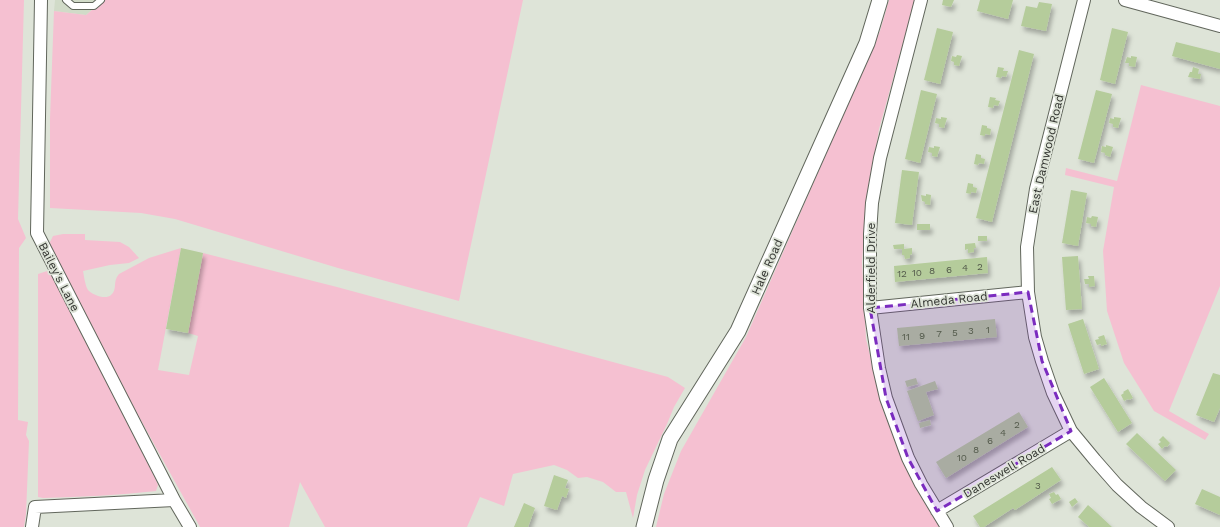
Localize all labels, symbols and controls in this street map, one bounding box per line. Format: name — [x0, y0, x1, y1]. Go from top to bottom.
street label: East Damwood Road — [1025, 93, 1067, 215]
street label: Alderfield Drive — [864, 222, 878, 313]
street label: Hale Road — [749, 237, 785, 297]
street label: Bailey's Lane — [36, 240, 82, 314]
house number: 2 — [977, 261, 983, 272]
house number: 4 — [962, 262, 968, 273]
house number: 6 — [946, 264, 952, 275]
house number: 8 — [929, 265, 935, 276]
house number: 10 — [912, 267, 922, 278]
house number: 12 — [897, 268, 907, 279]
street label: Almeda Road — [910, 289, 988, 311]
house number: 1 — [986, 324, 990, 335]
house number: 3 — [968, 325, 974, 336]
house number: 5 — [952, 327, 958, 338]
house number: 7 — [936, 328, 942, 339]
house number: 9 — [919, 330, 925, 341]
house number: 11 — [902, 331, 910, 342]
house number: 2 — [1014, 419, 1020, 430]
house number: 4 — [1000, 427, 1006, 438]
house number: 6 — [987, 435, 993, 446]
street label: Daneswell Road — [961, 441, 1047, 501]
house number: 8 — [973, 444, 979, 455]
house number: 10 — [957, 452, 967, 463]
house number: 3 — [1035, 480, 1041, 491]

